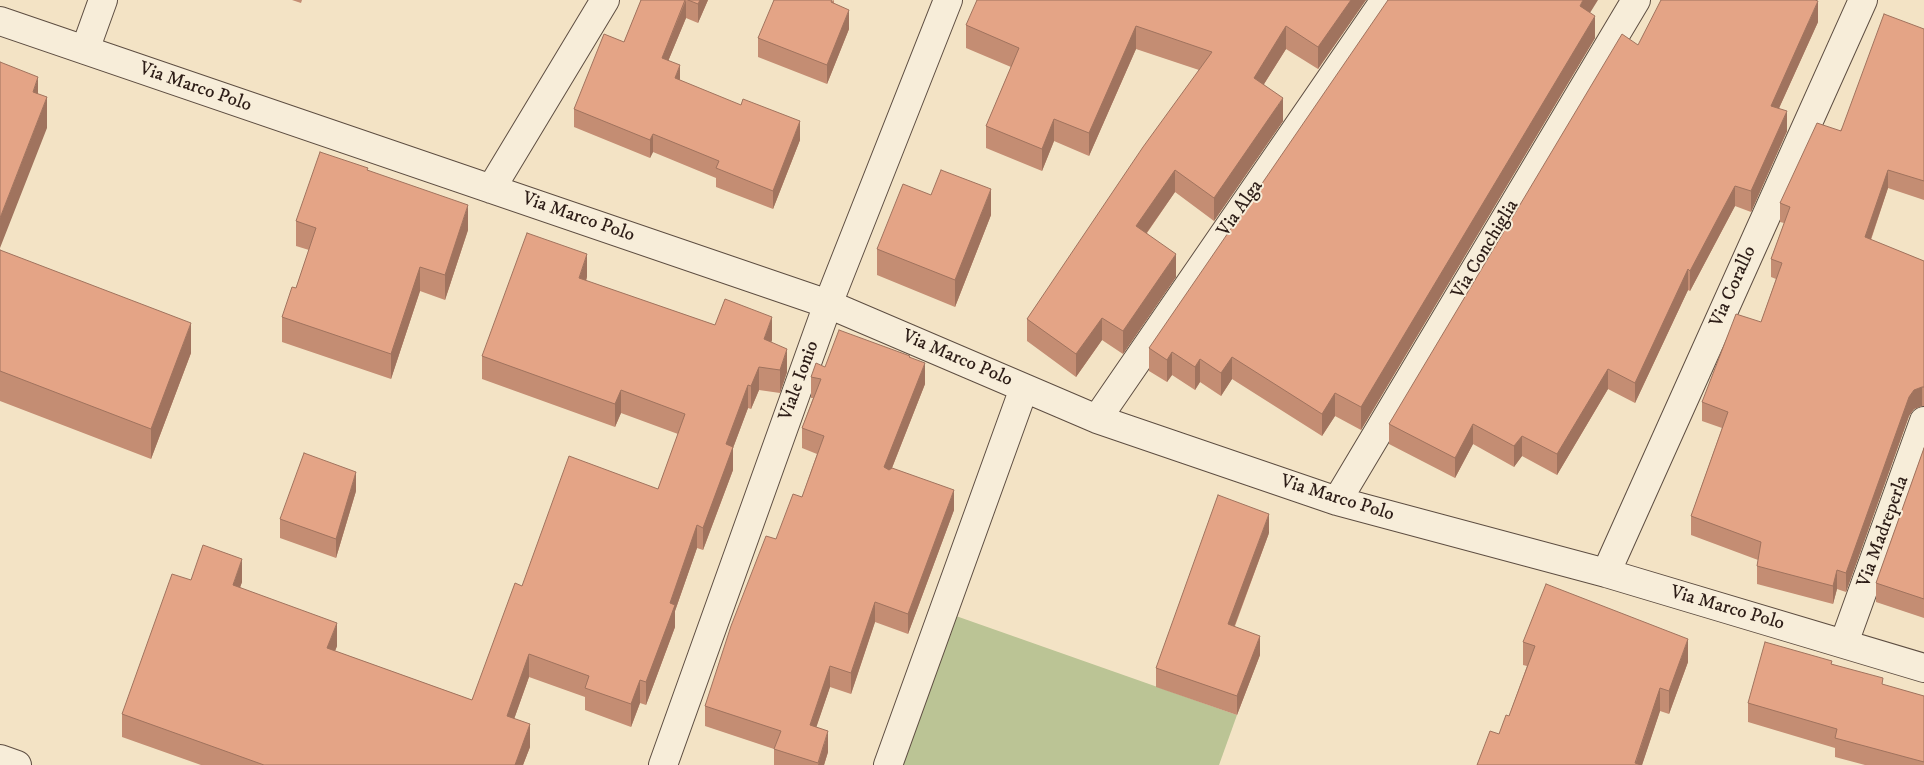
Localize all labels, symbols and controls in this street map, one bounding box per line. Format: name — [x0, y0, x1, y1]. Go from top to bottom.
street label: Via Marco Polo — [136, 58, 254, 118]
street label: Via Alga — [1213, 176, 1269, 242]
street label: Via Marco Polo — [519, 188, 637, 248]
street label: Via Conchiglia — [1447, 196, 1525, 304]
street label: Via Corallo — [1706, 243, 1762, 331]
street label: Via Marco Polo — [898, 326, 1016, 392]
street label: Viale Ionio — [775, 338, 825, 424]
street label: Via Marco Polo — [1277, 471, 1397, 527]
street label: Via Madreperla — [1853, 473, 1915, 591]
street label: Via Marco Polo — [1667, 582, 1787, 636]

